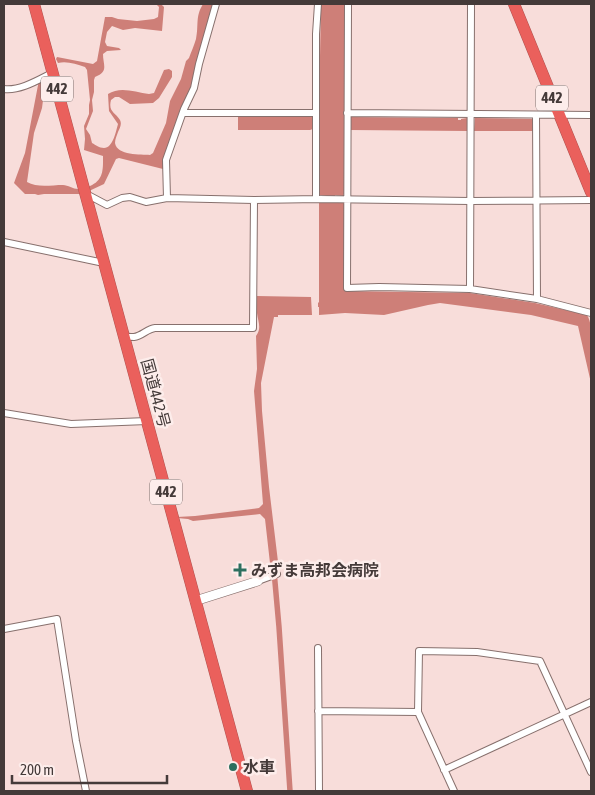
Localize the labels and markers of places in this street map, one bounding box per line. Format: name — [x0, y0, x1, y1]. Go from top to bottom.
place label: みずま高邦会病院 — [251, 561, 379, 579]
marker: みずま高邦会病院 — [233, 563, 247, 577]
place label: 水車 — [243, 758, 275, 776]
marker: 水車 — [227, 761, 239, 773]

